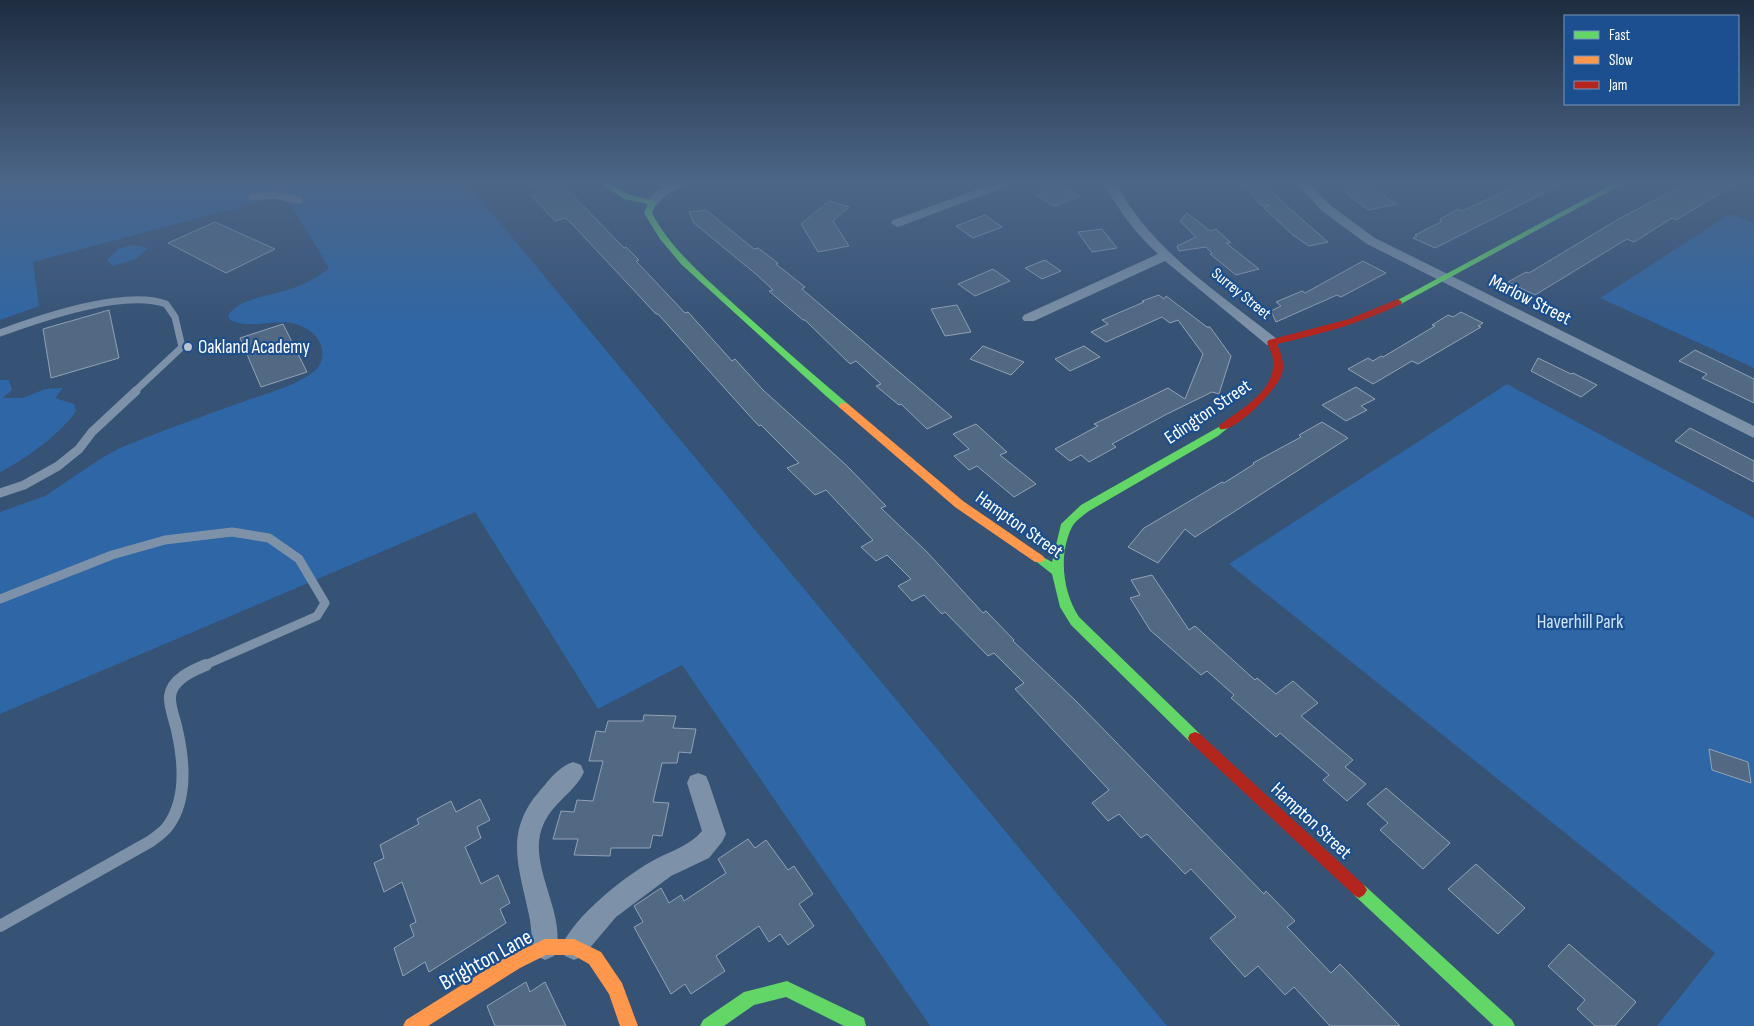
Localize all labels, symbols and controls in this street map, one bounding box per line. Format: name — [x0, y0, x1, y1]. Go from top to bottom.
legend — [1564, 15, 1739, 105]
text: Fast — [1609, 26, 1631, 45]
text: Slow — [1609, 51, 1633, 70]
text: Jam — [1608, 76, 1627, 95]
street label: Surrey Street — [1207, 264, 1275, 324]
street label: Marlow Street — [1485, 270, 1575, 331]
place label: Oakland Academy — [198, 336, 310, 359]
marker: Oakland Academy — [182, 341, 194, 353]
street label: Edington Street — [1160, 375, 1256, 449]
street label: Hampton Street — [971, 486, 1067, 564]
park label: Haverhill Park — [1537, 611, 1624, 634]
street label: Hampton Street — [1266, 778, 1356, 864]
street label: Brighton Lane — [435, 923, 537, 997]

